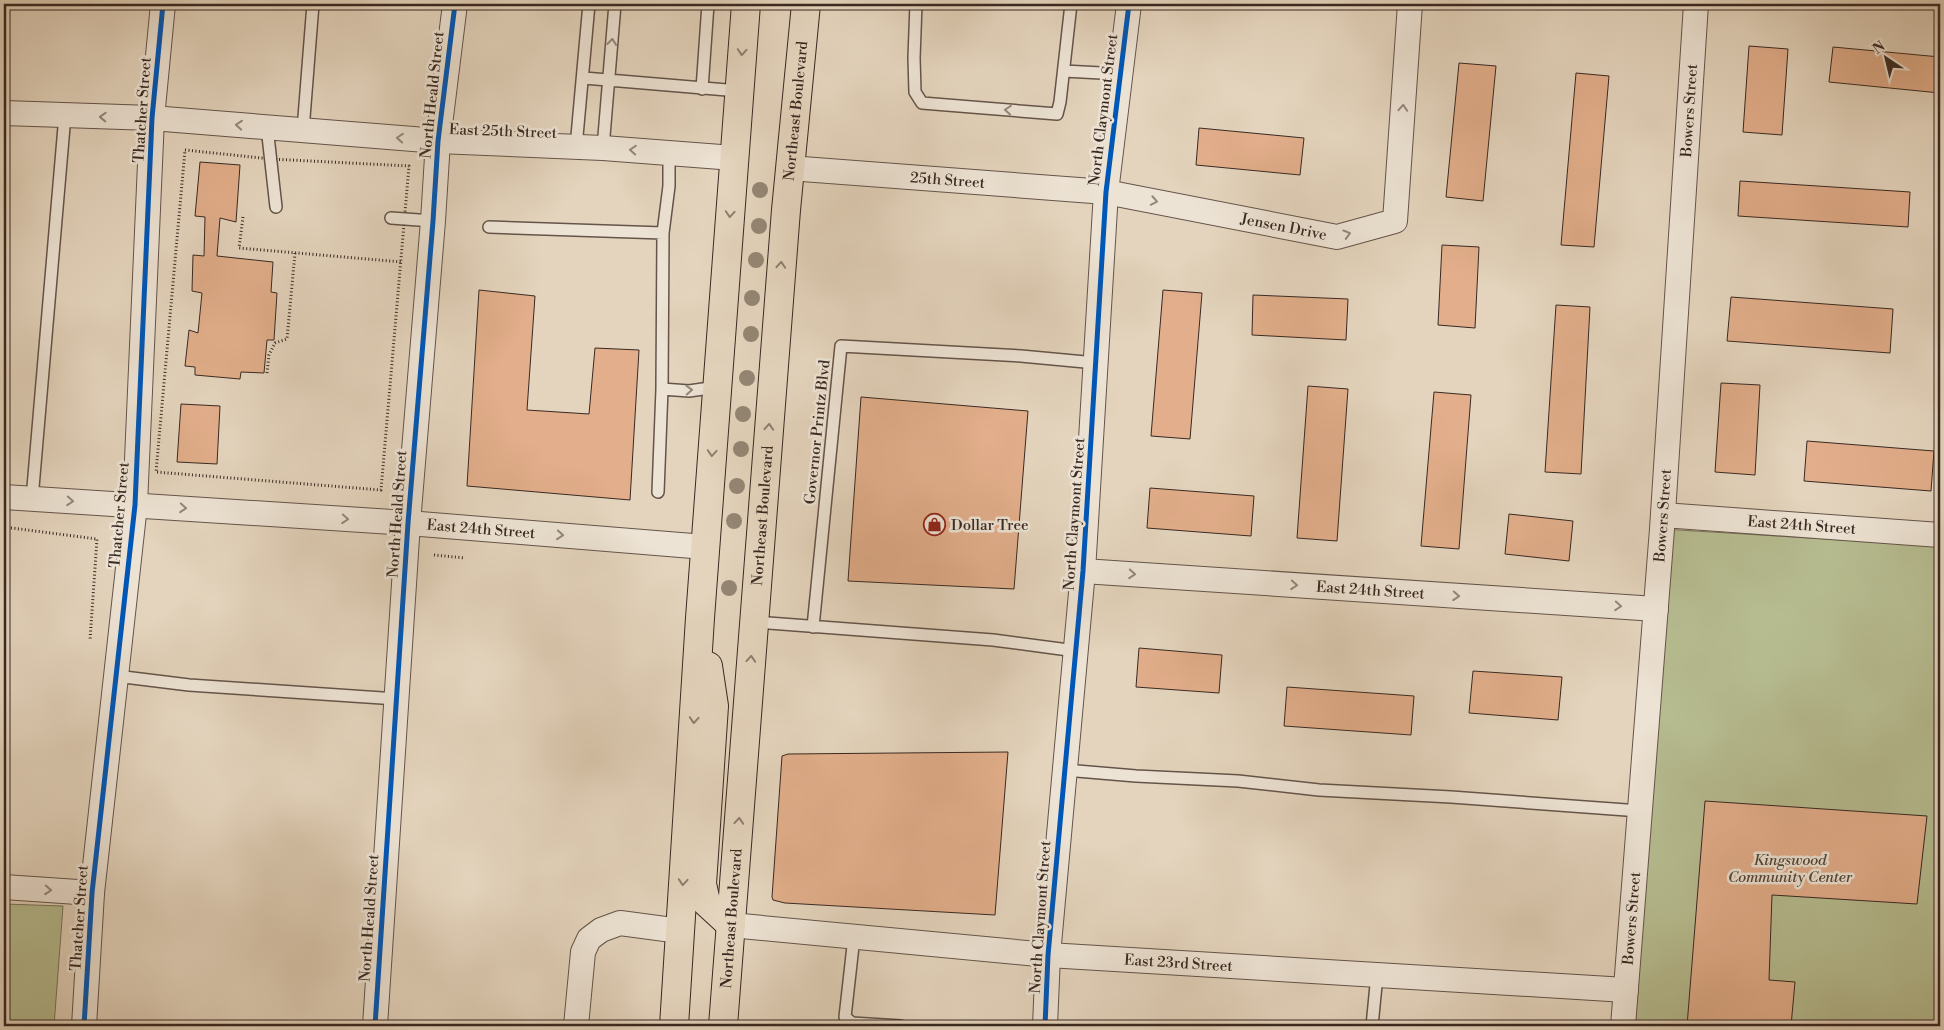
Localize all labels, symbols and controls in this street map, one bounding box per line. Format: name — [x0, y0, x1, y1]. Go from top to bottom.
street label: North Heald Street — [416, 30, 449, 160]
street label: North Claymont Street — [1085, 32, 1122, 187]
north arrow — [1862, 32, 1912, 82]
one-way arrow — [606, 38, 617, 46]
text: N — [1869, 38, 1889, 59]
street label: Northeast Boulevard — [780, 40, 812, 182]
one-way arrow — [737, 49, 748, 57]
street label: Thatcher Street — [129, 56, 156, 164]
street label: Bowers Street — [1677, 62, 1702, 159]
one-way arrow — [1397, 103, 1408, 111]
one-way arrow — [1004, 105, 1012, 116]
one-way arrow — [99, 111, 107, 122]
one-way arrow — [234, 120, 242, 131]
street label: East 25th Street — [449, 120, 558, 143]
one-way arrow — [396, 133, 404, 144]
one-way arrow — [628, 145, 636, 156]
street label: 25th Street — [909, 168, 986, 193]
one-way arrow — [1149, 195, 1158, 206]
street label: Jensen Drive — [1238, 209, 1328, 245]
one-way arrow — [724, 211, 735, 219]
one-way arrow — [1343, 230, 1351, 240]
one-way arrow — [776, 260, 787, 268]
street label: Governor Printz Blvd — [800, 358, 835, 505]
one-way arrow — [686, 384, 694, 395]
one-way arrow — [763, 422, 774, 430]
street label: North Claymont Street — [1060, 436, 1089, 591]
street label: Northeast Boulevard — [748, 444, 778, 586]
street label: North Heald Street — [384, 449, 411, 578]
one-way arrow — [707, 449, 718, 457]
street label: Thatcher Street — [105, 461, 134, 569]
street label: Bowers Street — [1650, 468, 1676, 564]
one-way arrow — [66, 495, 74, 506]
one-way arrow — [180, 503, 188, 514]
street label: East 24th Street — [1747, 512, 1857, 539]
one-way arrow — [342, 513, 350, 524]
shop icon: Dollar Tree — [923, 513, 947, 537]
street label: East 24th Street — [426, 516, 537, 543]
place label: Dollar Tree — [951, 516, 1029, 535]
one-way arrow — [556, 530, 564, 541]
one-way arrow — [1128, 568, 1136, 579]
street label: East 24th Street — [1315, 577, 1426, 604]
one-way arrow — [1290, 579, 1298, 590]
one-way arrow — [1452, 590, 1460, 601]
one-way arrow — [1614, 601, 1622, 612]
one-way arrow — [745, 654, 756, 662]
one-way arrow — [688, 716, 699, 724]
one-way arrow — [733, 816, 744, 824]
street label: North Claymont Street — [1026, 839, 1055, 994]
street label: Northeast Boulevard — [717, 847, 747, 989]
park label: Kingswood Community Center — [1728, 851, 1853, 887]
street label: North Heald Street — [356, 853, 383, 982]
street label: Thatcher Street — [66, 864, 93, 972]
street label: Bowers Street — [1619, 870, 1645, 967]
one-way arrow — [678, 878, 689, 886]
one-way arrow — [44, 884, 52, 895]
street label: East 23rd Street — [1123, 951, 1234, 976]

